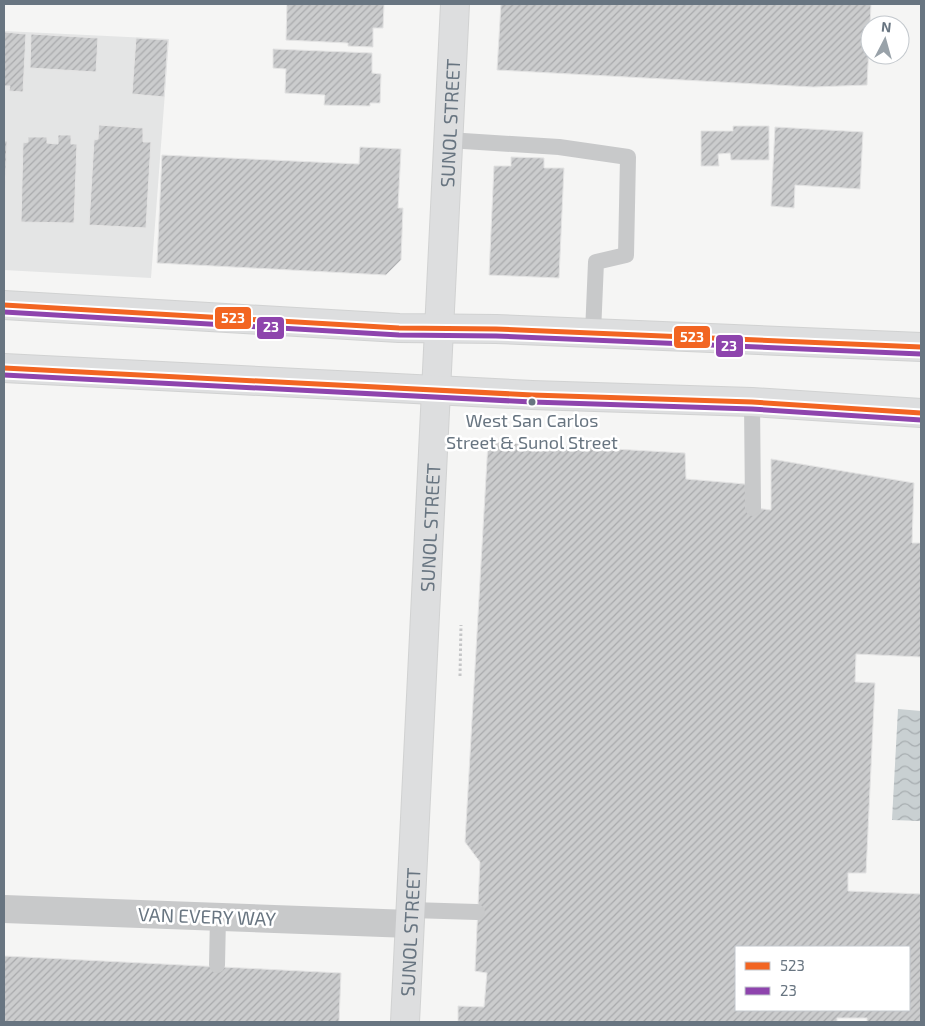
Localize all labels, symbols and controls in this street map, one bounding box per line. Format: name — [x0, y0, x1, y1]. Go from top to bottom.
north arrow — [860, 15, 910, 65]
text: N — [880, 18, 892, 36]
street label: SUNOL STREET — [435, 58, 464, 188]
line badge: 523 — [214, 306, 252, 330]
text: 523 — [221, 309, 245, 326]
line badge: 23 — [256, 316, 285, 340]
text: 23 — [263, 318, 279, 335]
line badge: 523 — [673, 325, 711, 349]
text: 523 — [680, 328, 704, 345]
line badge: 23 — [715, 334, 744, 358]
text: 23 — [721, 337, 737, 354]
marker: West San Carlos Street & Sunol Street — [527, 397, 537, 407]
place label: West San Carlos Street & Sunol Street — [446, 409, 618, 453]
street label: SUNOL STREET — [415, 463, 444, 592]
street label: SUNOL STREET — [395, 867, 424, 997]
street label: VAN EVERY WAY — [138, 902, 277, 930]
legend — [735, 946, 910, 1011]
text: 523 — [780, 956, 805, 974]
text: 23 — [780, 981, 797, 999]

